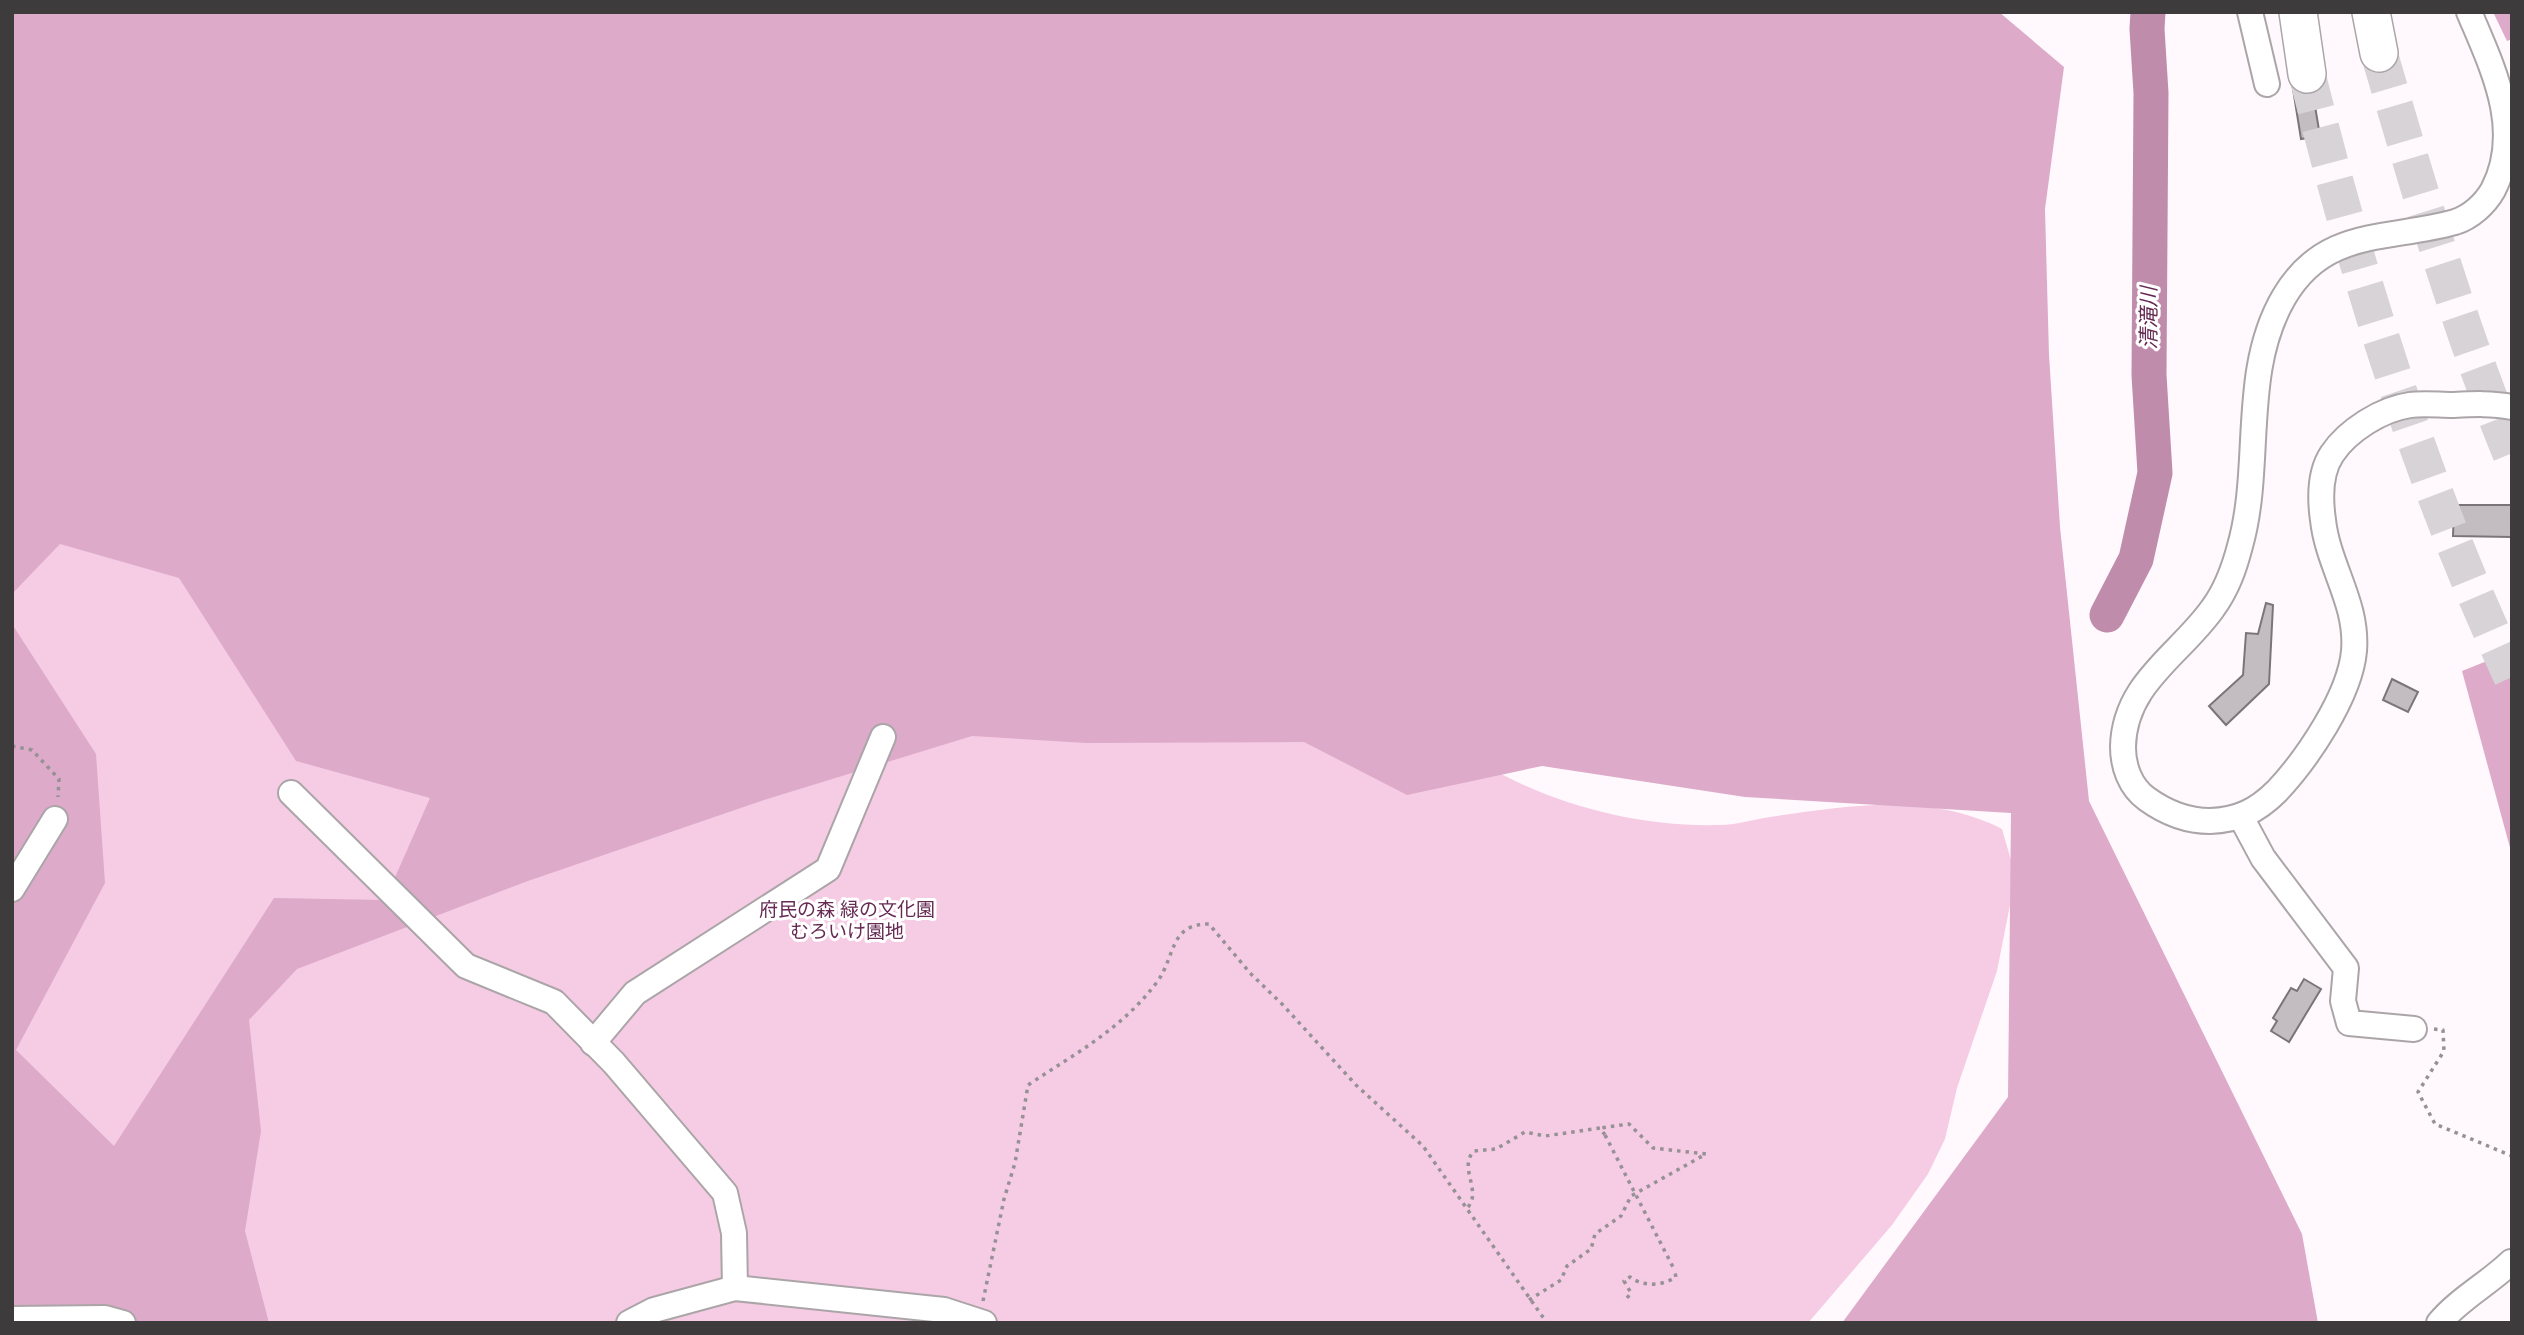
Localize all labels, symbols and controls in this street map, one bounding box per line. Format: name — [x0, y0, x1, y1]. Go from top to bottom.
water label: 清滝川 — [2136, 285, 2161, 350]
park label: 府民の森 緑の文化園 むろいけ園地 — [759, 898, 935, 943]

